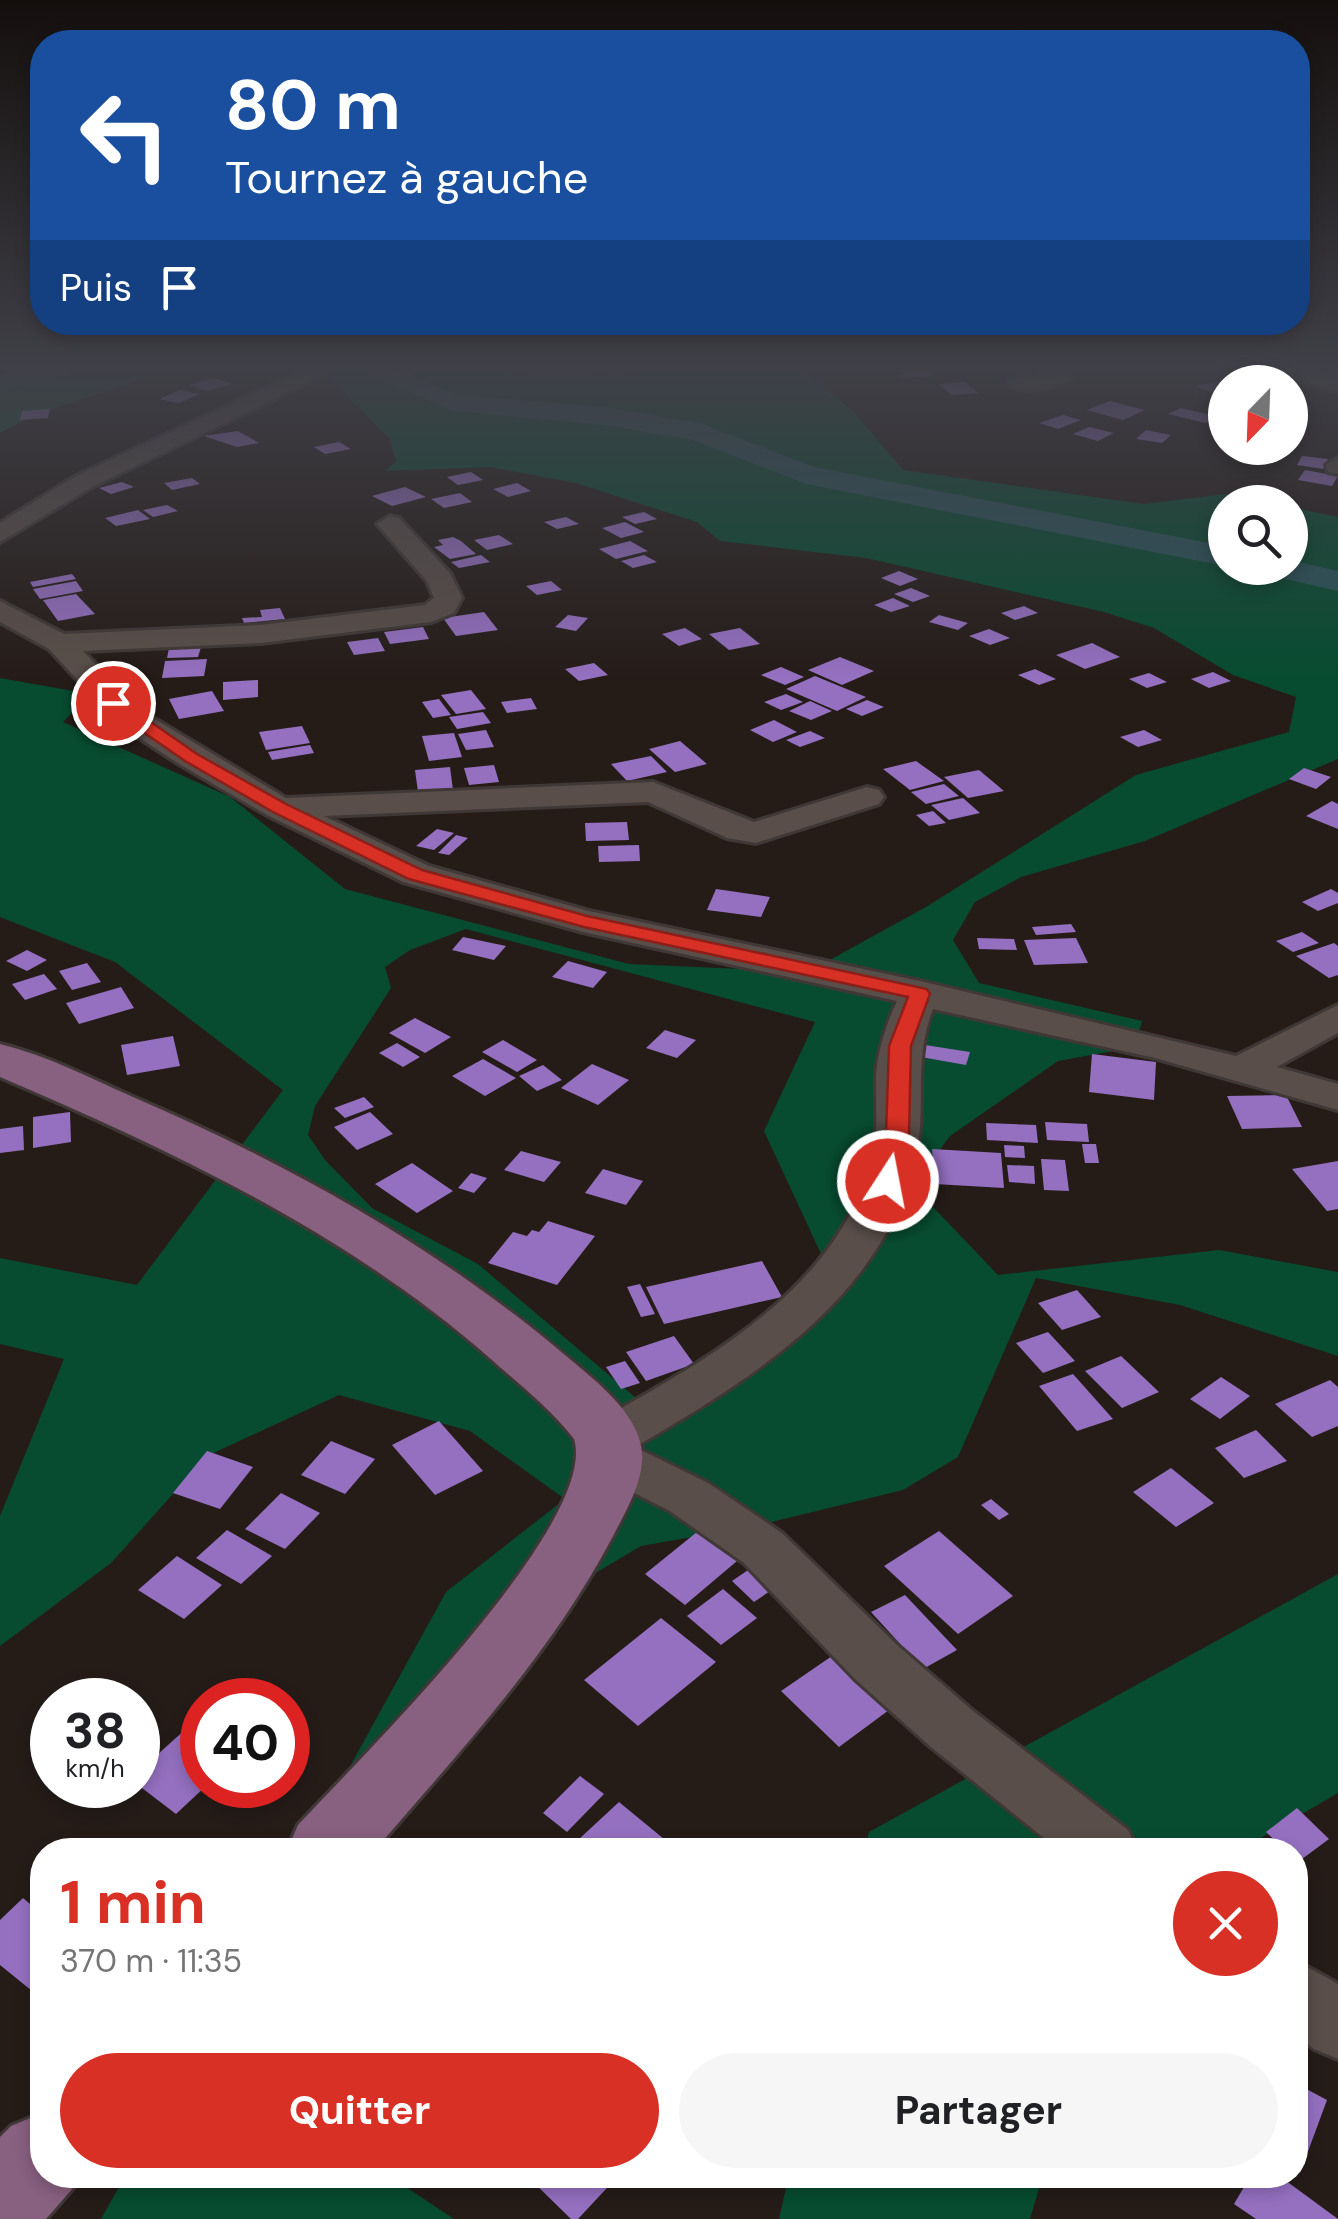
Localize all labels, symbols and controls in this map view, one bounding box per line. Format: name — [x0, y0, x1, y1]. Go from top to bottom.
text: 80 m — [225, 60, 401, 151]
icon: left — [60, 70, 190, 200]
text: Tournez à gauche — [225, 148, 588, 207]
icon: arrive — [152, 260, 207, 315]
text: Puis — [60, 263, 132, 313]
north arrow — [1208, 365, 1308, 465]
map controls — [1208, 365, 1308, 585]
button: search — [1208, 485, 1308, 585]
pin — [71, 661, 156, 746]
icon: arrive — [86, 676, 141, 731]
position arrow — [836, 1129, 940, 1233]
speed limit sign: 40 — [180, 1678, 310, 1808]
text: 38 — [64, 1698, 126, 1764]
text: km/h — [65, 1752, 125, 1785]
text: 1 min — [60, 1863, 206, 1942]
button: close — [1173, 1871, 1278, 1976]
text: 370 m · 11:35 — [60, 1940, 242, 1982]
button: Quitter — [60, 2053, 659, 2168]
button: Partager — [679, 2053, 1278, 2168]

